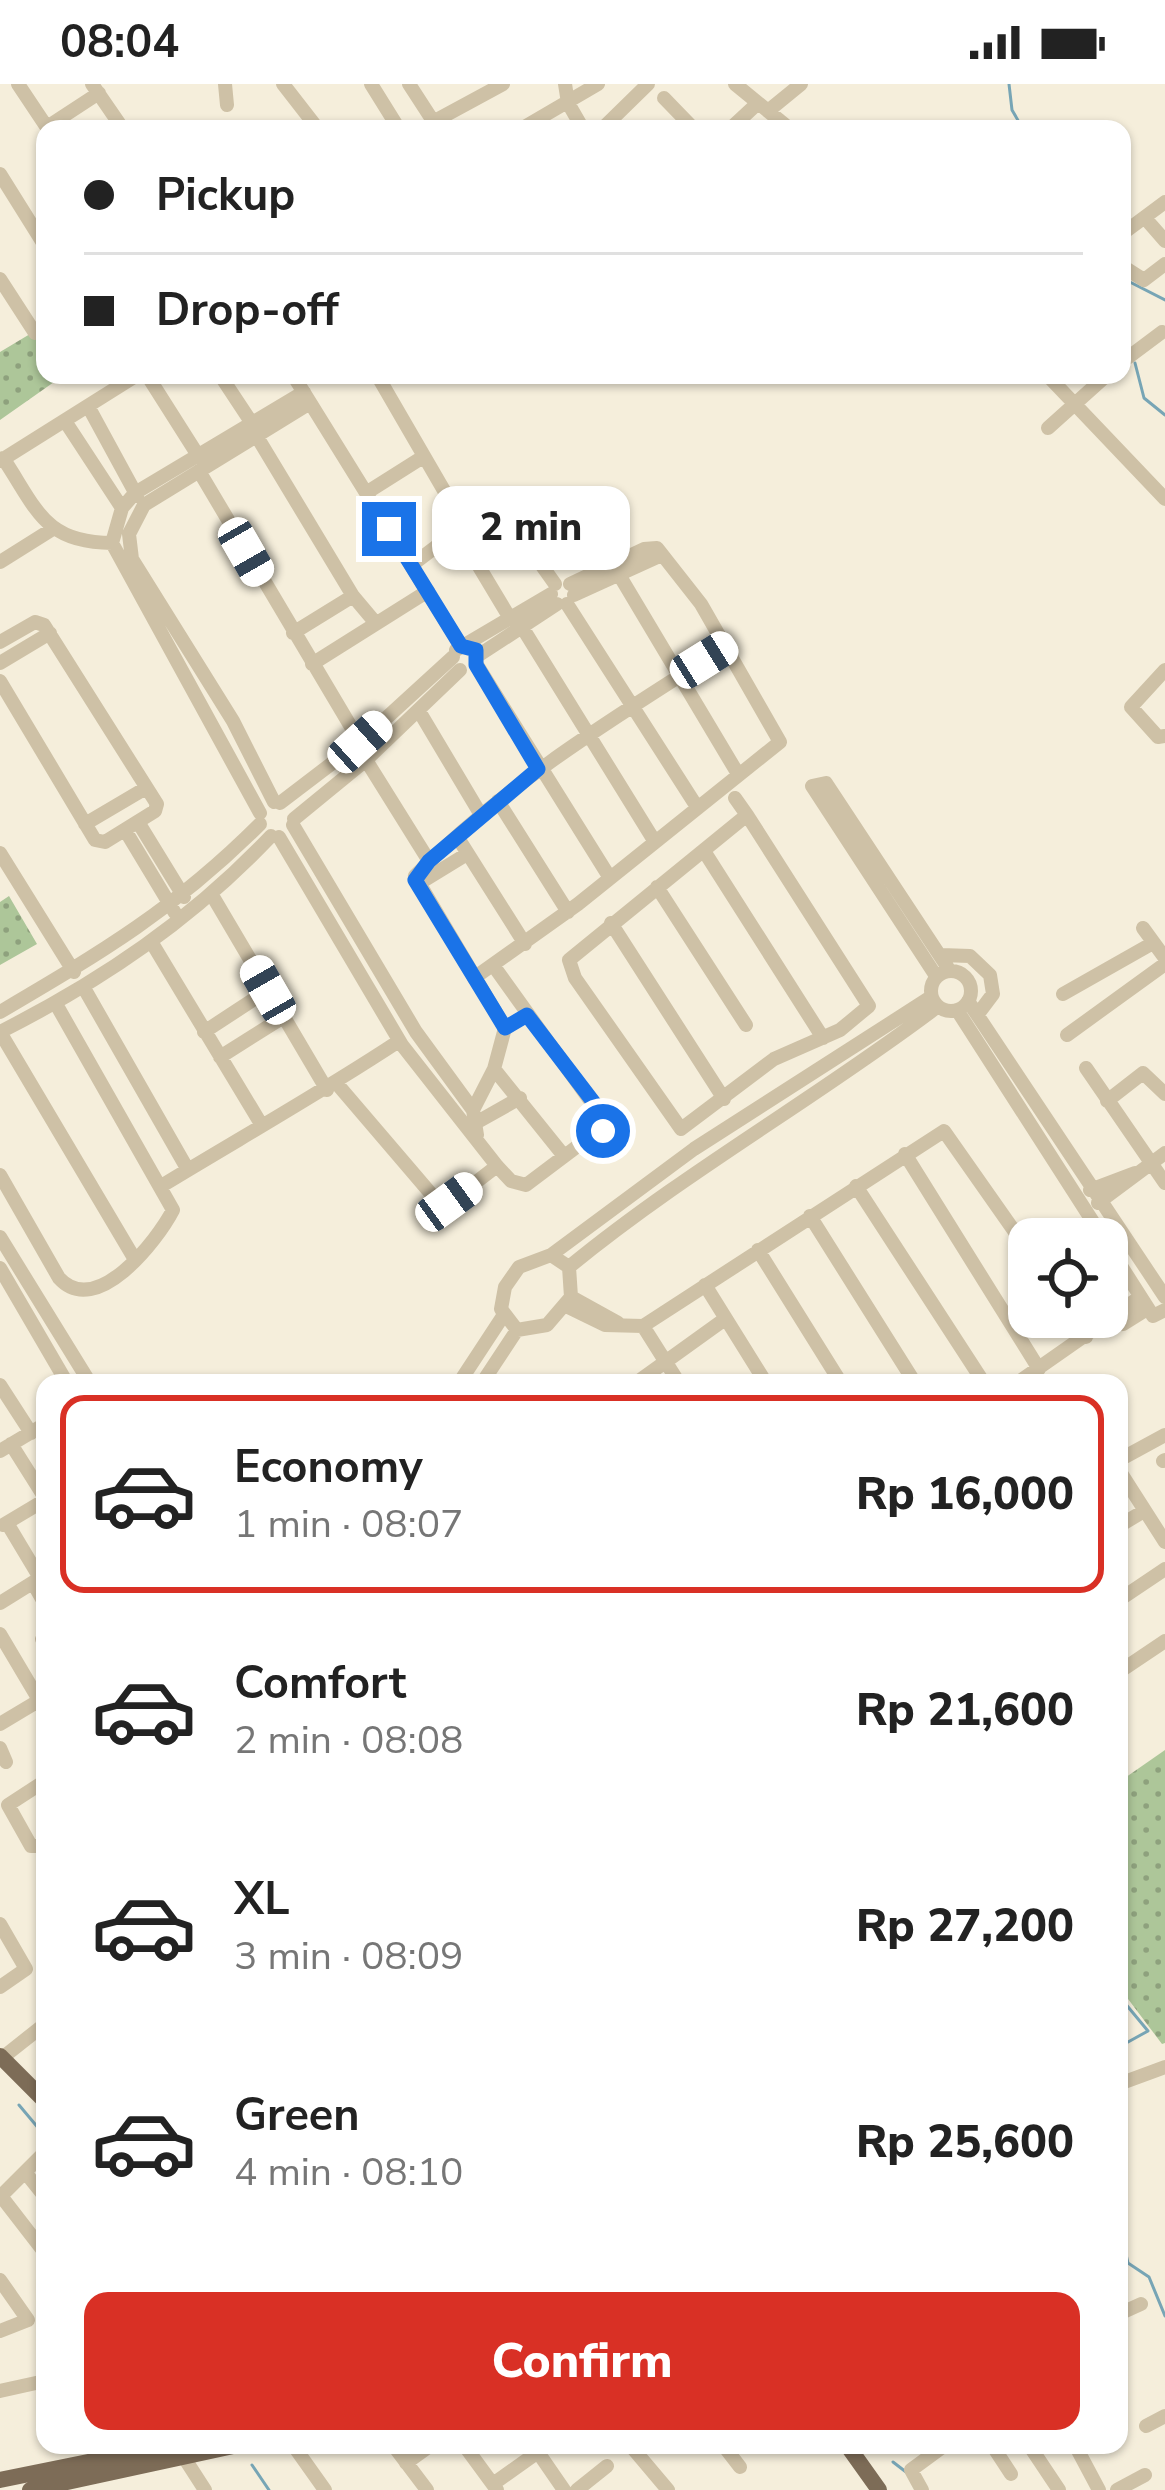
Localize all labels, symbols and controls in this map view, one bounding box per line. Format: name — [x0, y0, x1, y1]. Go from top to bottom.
text: 08:04 — [60, 12, 179, 73]
text: Pickup — [156, 165, 295, 226]
text: Drop-off — [156, 280, 339, 341]
callout: 2 min — [431, 487, 629, 571]
text: 2 min — [480, 501, 582, 554]
route end — [362, 502, 416, 556]
car — [212, 512, 280, 592]
car — [664, 626, 744, 694]
car — [321, 705, 399, 779]
car — [234, 950, 302, 1030]
route start — [576, 1104, 630, 1158]
car — [409, 1166, 489, 1238]
map controls — [1008, 1218, 1128, 1338]
button: locate — [1008, 1218, 1128, 1338]
text: Economy — [234, 1437, 423, 1498]
icon: car — [90, 1440, 198, 1548]
text: Rp 16,000 — [856, 1464, 1074, 1525]
text: 1 min · 08:07 — [234, 1498, 463, 1551]
text: Comfort — [234, 1653, 406, 1714]
icon: car — [90, 1656, 198, 1764]
text: Rp 21,600 — [856, 1680, 1074, 1741]
text: 2 min · 08:08 — [234, 1714, 463, 1767]
text: XL — [234, 1869, 290, 1930]
icon: car — [90, 1872, 198, 1980]
text: Rp 27,200 — [856, 1896, 1074, 1957]
text: 3 min · 08:09 — [234, 1930, 463, 1983]
text: Green — [234, 2085, 360, 2146]
icon: car — [90, 2088, 198, 2196]
text: Rp 25,600 — [856, 2112, 1074, 2173]
text: 4 min · 08:10 — [234, 2146, 463, 2199]
button: Confirm — [84, 2292, 1080, 2430]

